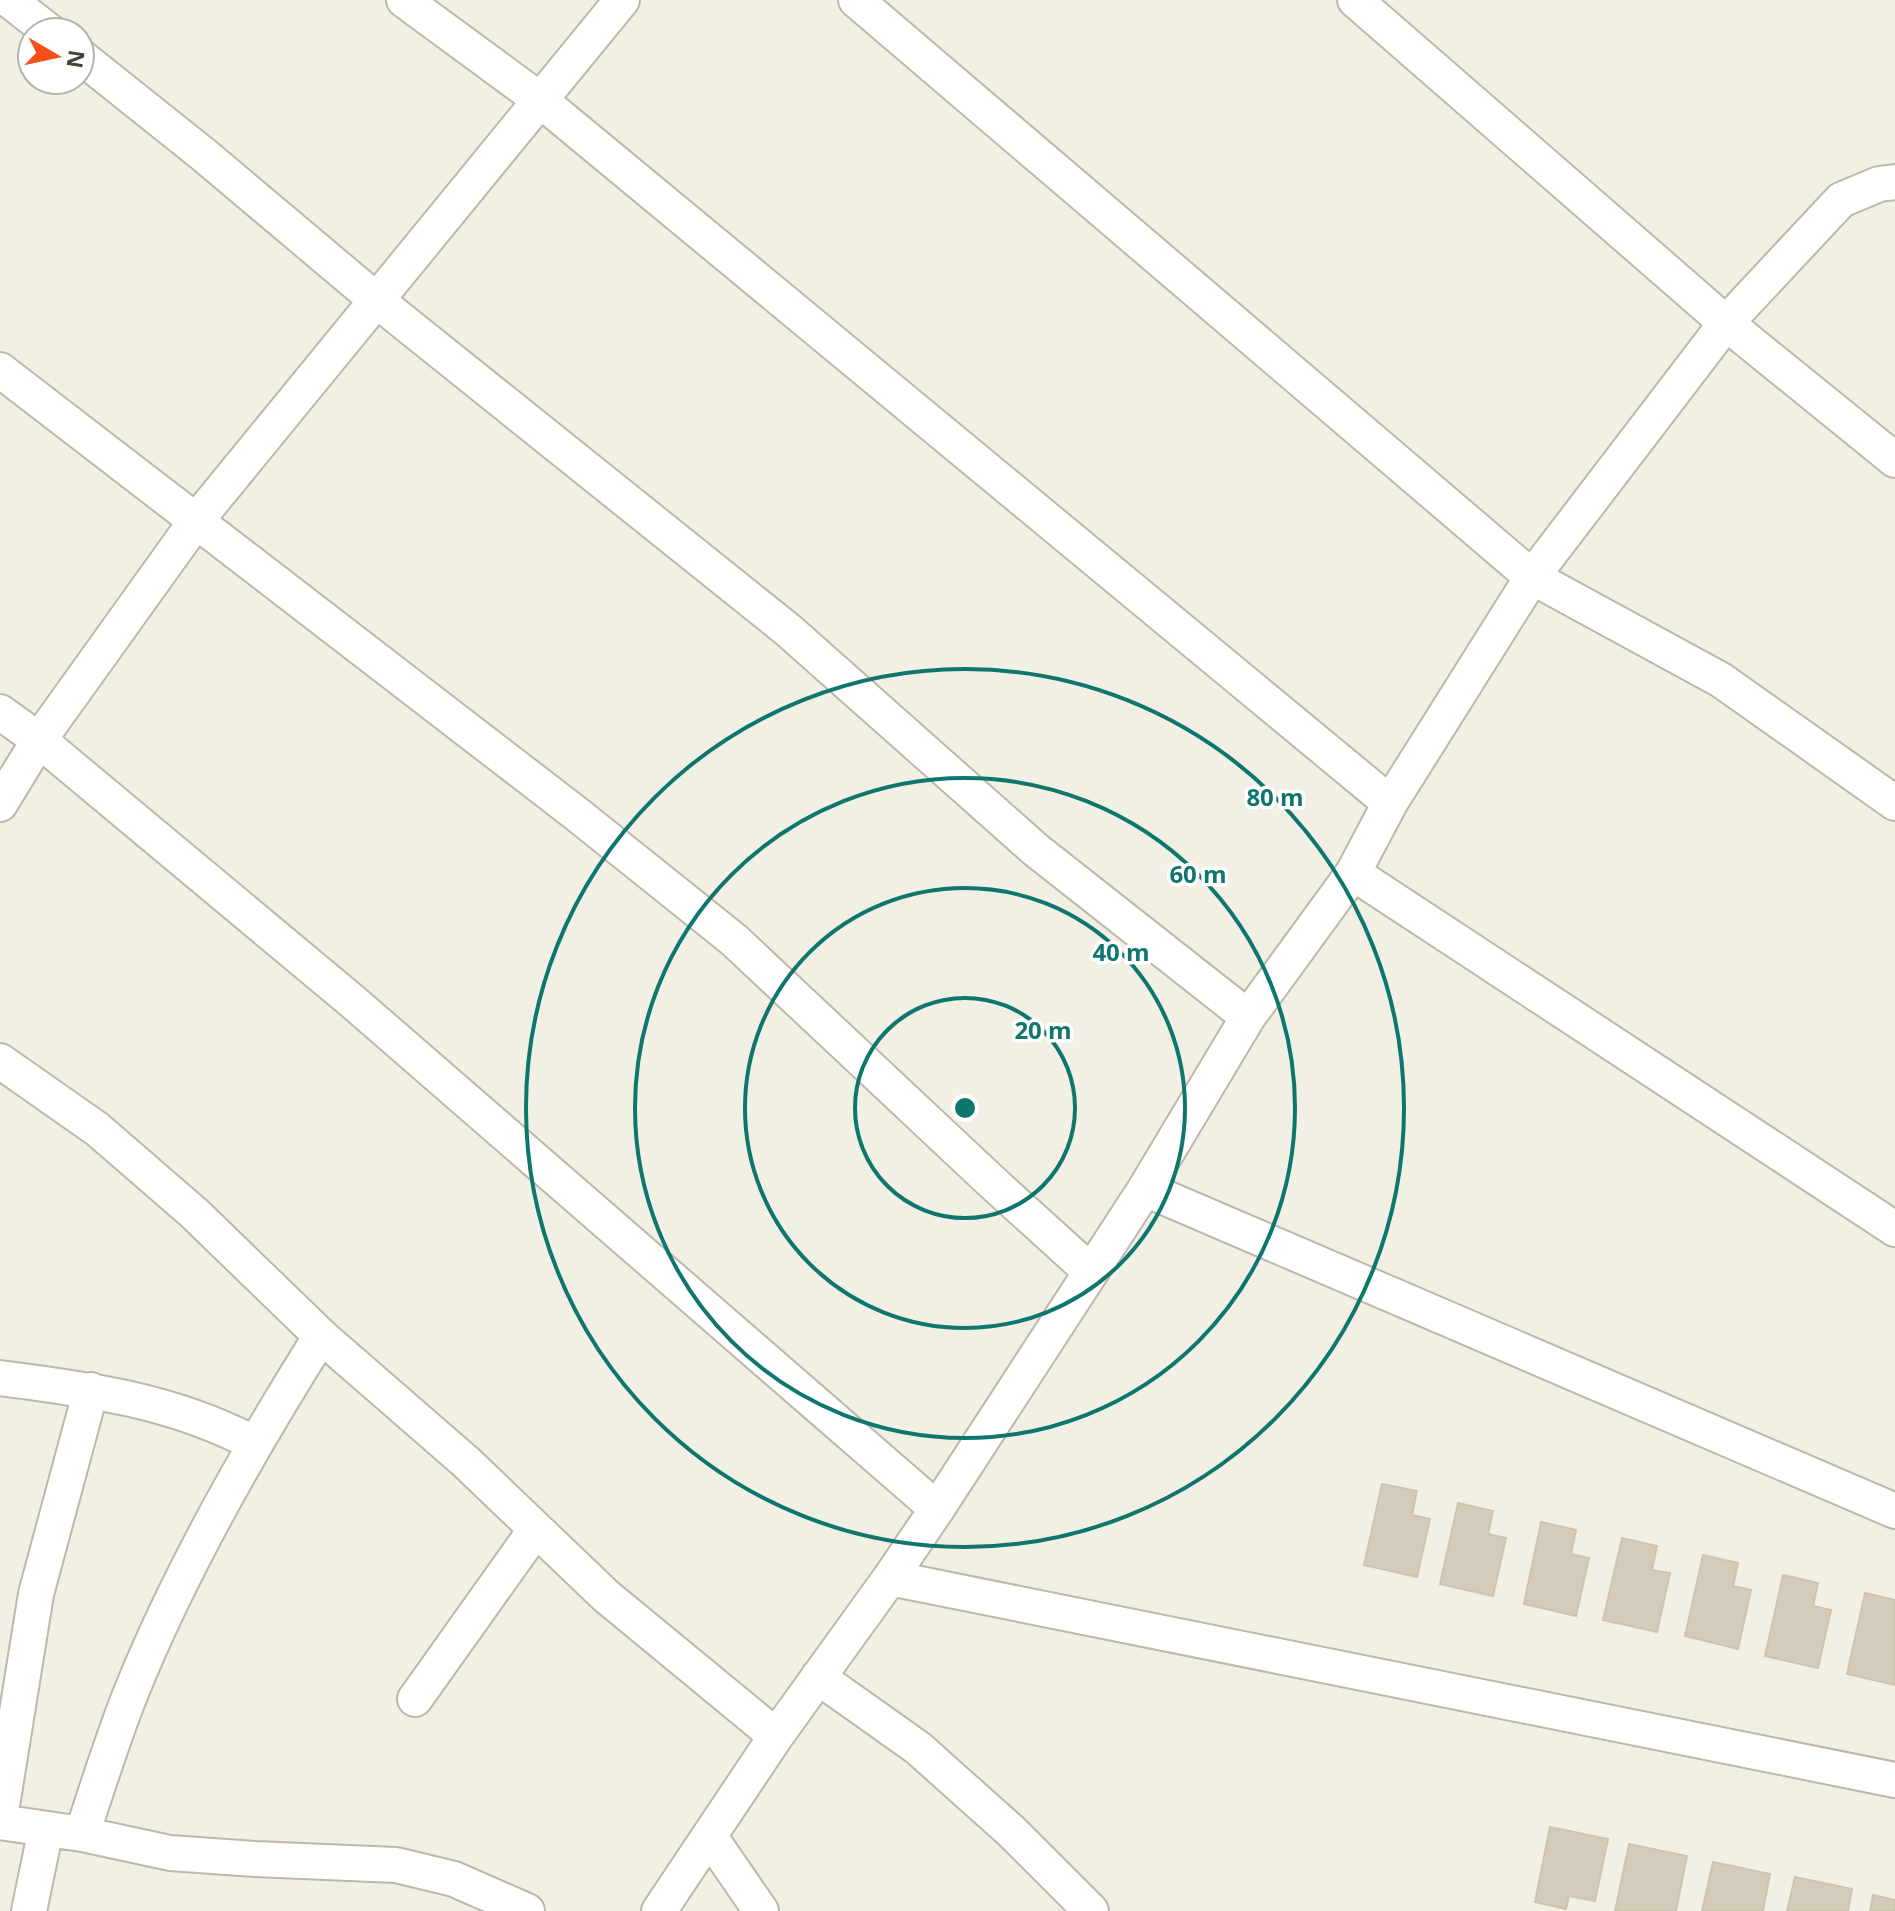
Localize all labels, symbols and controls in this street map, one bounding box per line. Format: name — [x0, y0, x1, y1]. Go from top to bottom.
north arrow — [16, 16, 96, 96]
text: N — [61, 48, 93, 70]
text: 80 m — [1246, 780, 1304, 813]
text: 60 m — [1169, 857, 1227, 890]
text: 40 m — [1092, 935, 1150, 968]
text: 20 m — [1014, 1013, 1072, 1046]
centre of rings — [951, 1094, 979, 1122]

